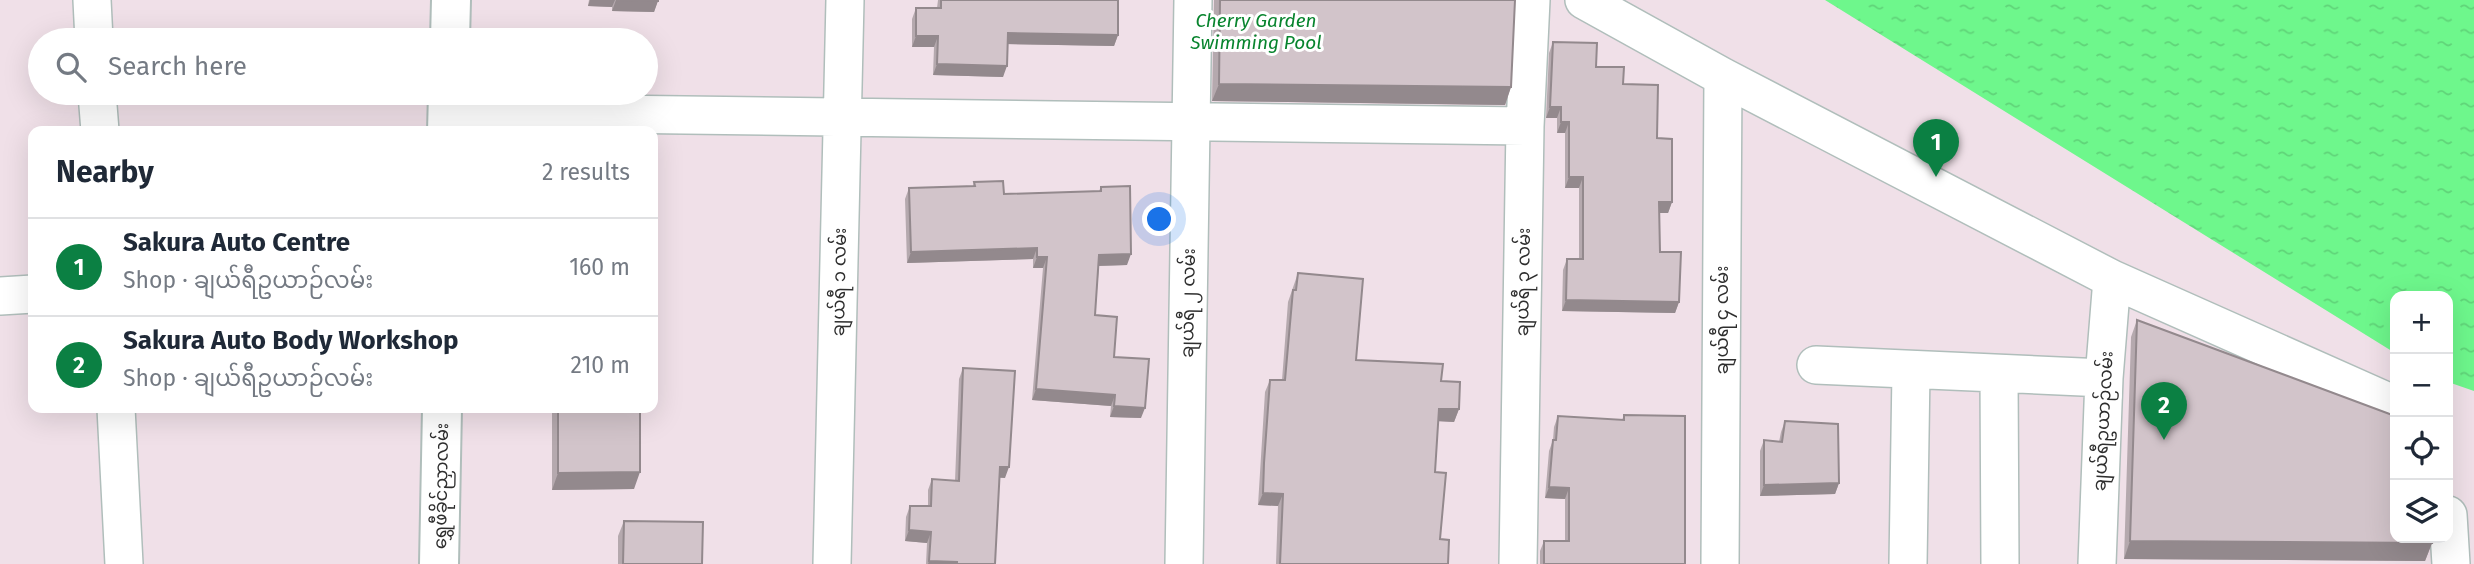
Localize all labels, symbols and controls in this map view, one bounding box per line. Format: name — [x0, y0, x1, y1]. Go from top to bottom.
water label: Cherry Garden Swimming Pool — [1189, 9, 1322, 54]
search box — [28, 28, 658, 105]
icon: search — [52, 48, 90, 86]
text: Search here — [108, 51, 247, 82]
pin: 1 — [1913, 119, 1959, 177]
text: Nearby — [56, 154, 154, 190]
text: 2 results — [542, 158, 630, 186]
your location — [1142, 202, 1176, 236]
text: Sakura Auto Centre — [123, 227, 350, 258]
street label: ချယ်ရီ ၁ လမ်း — [824, 227, 855, 337]
street label: ချယ်ရီ ၃ လမ်း — [1508, 227, 1539, 337]
street label: ချယ်ရီ ၂ လမ်း — [1173, 248, 1204, 358]
text: 1 — [74, 253, 84, 281]
text: 160 m — [569, 253, 630, 281]
text: Shop · ချယ်ရီဥယာဉ်လမ်း — [123, 266, 373, 294]
street label: ချယ်ရီ ၄ လမ်း — [1708, 266, 1737, 374]
map controls — [2390, 291, 2453, 543]
button: + — [2390, 291, 2453, 354]
text: Sakura Auto Body Workshop — [123, 325, 458, 356]
street label: ချယ်ရီဥယာဉ်လမ်း — [2085, 350, 2122, 492]
text: 2 — [73, 351, 85, 379]
text: 210 m — [571, 351, 630, 379]
button: − — [2390, 354, 2453, 417]
text: Shop · ချယ်ရီဥယာဉ်လမ်း — [123, 364, 373, 392]
pin: 2 — [2141, 382, 2187, 440]
button: locate — [2390, 417, 2453, 480]
street label: ရွှေဖီခိုင်ညှာလမ်း — [426, 423, 457, 549]
button: layers — [2390, 480, 2453, 543]

